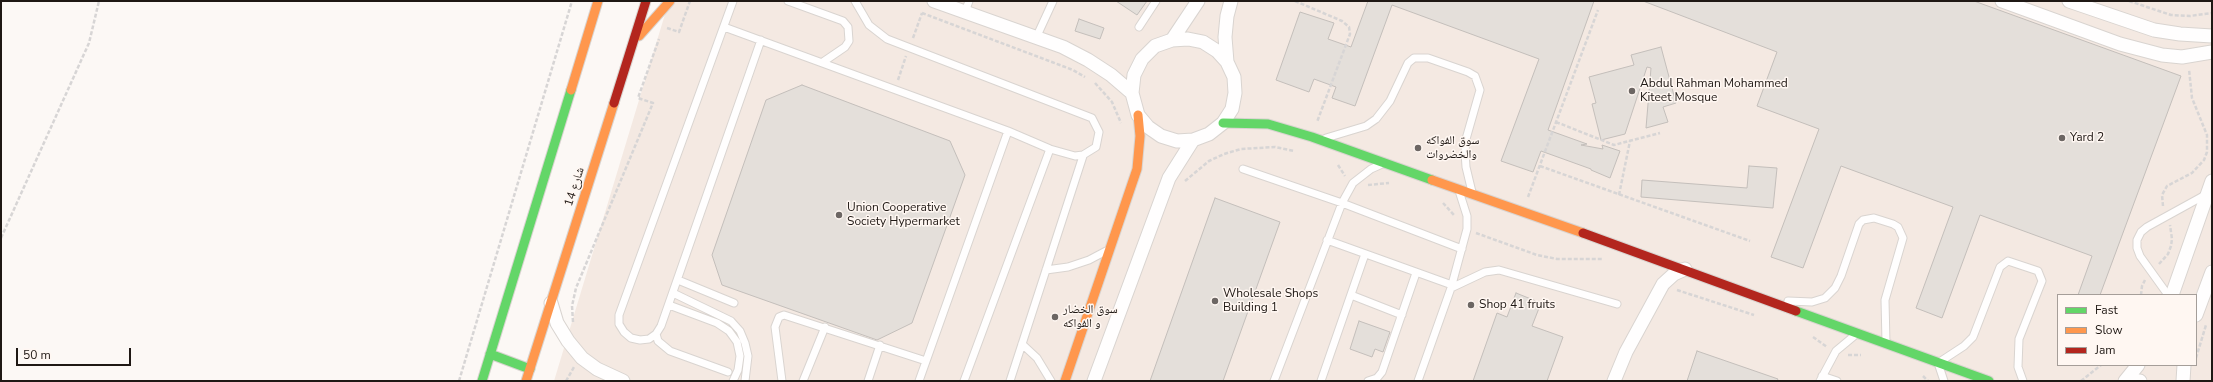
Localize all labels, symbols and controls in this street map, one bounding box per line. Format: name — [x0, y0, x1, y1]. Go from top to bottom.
place label: Abdul Rahman Mohammed Kiteet Mosque — [1640, 77, 1788, 105]
marker: Abdul Rahman Mohammed Kiteet Mosque — [1627, 86, 1637, 96]
place label: Yard 2 — [2070, 131, 2104, 145]
marker: Yard 2 — [2057, 133, 2067, 143]
place label: سوق الفواكه والخضروات — [1426, 134, 1479, 162]
marker: سوق الفواكه والخضروات — [1413, 143, 1423, 153]
street label: شارع 14 — [562, 166, 588, 208]
place label: Union Cooperative Society Hypermarket — [847, 201, 960, 229]
marker: Union Cooperative Society Hypermarket — [834, 210, 844, 220]
place label: Wholesale Shops Building 1 — [1223, 287, 1318, 315]
legend — [2057, 294, 2197, 366]
marker: Wholesale Shops Building 1 — [1210, 296, 1220, 306]
place label: Shop 41 fruits — [1479, 298, 1555, 312]
marker: Shop 41 fruits — [1466, 300, 1476, 310]
text: Fast — [2095, 302, 2118, 318]
place label: سوق الخضار و الفواكه — [1063, 303, 1118, 331]
marker: سوق الخضار و الفواكه — [1050, 312, 1060, 322]
text: Slow — [2095, 322, 2123, 338]
scale bar — [18, 340, 133, 366]
text: Jam — [2095, 342, 2116, 358]
text: 50 m — [23, 347, 51, 363]

